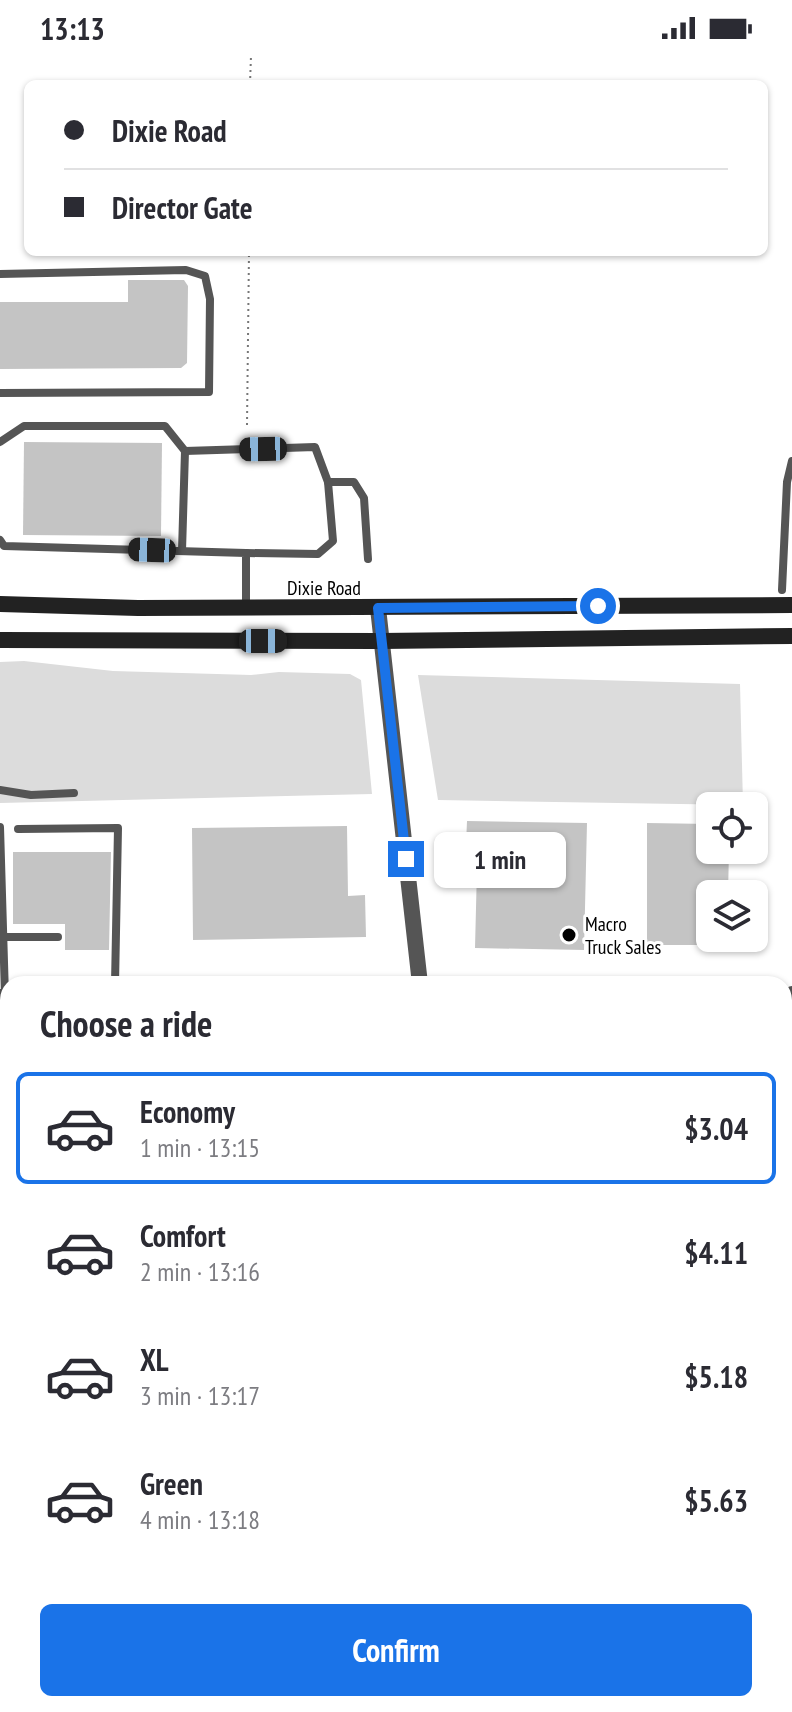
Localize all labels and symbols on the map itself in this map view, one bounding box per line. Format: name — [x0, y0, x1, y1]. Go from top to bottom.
car — [239, 437, 287, 461]
car — [128, 537, 176, 563]
street label: Dixie Road — [287, 575, 361, 601]
route start — [580, 588, 616, 624]
car — [239, 629, 287, 653]
callout: 1 min — [434, 831, 566, 887]
route end — [388, 841, 424, 877]
place label: Macro Truck Sales — [585, 911, 662, 960]
marker: Macro Truck Sales — [560, 926, 578, 944]

